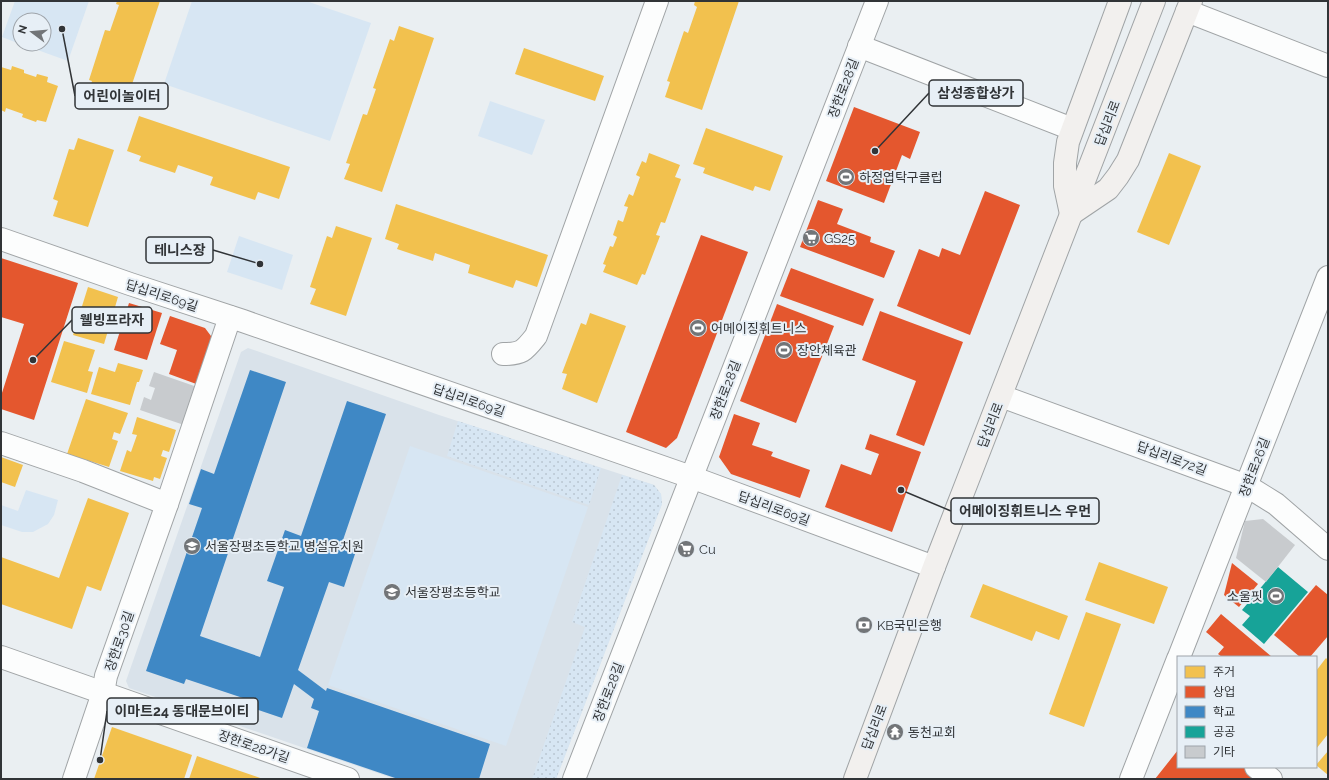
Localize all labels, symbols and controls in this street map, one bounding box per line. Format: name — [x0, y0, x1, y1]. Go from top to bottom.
north arrow — [12, 12, 52, 52]
text: N — [15, 24, 30, 35]
street label: 장한로28길 — [825, 56, 862, 120]
callout: 삼성종합상가 — [929, 80, 1023, 106]
callout: 어린이놀이터 — [75, 83, 168, 109]
text: 삼성종합상가 — [937, 85, 1015, 101]
text: 어린이놀이터 — [83, 88, 161, 104]
street label: 답십리로 — [1092, 98, 1123, 148]
sports icon: 하정엽탁구클럽 — [836, 167, 856, 187]
place label: 하정엽탁구클럽 — [859, 170, 943, 185]
supermarket icon: GS25 — [801, 228, 821, 248]
place label: GS25 — [824, 231, 855, 246]
callout: 테니스장 — [146, 237, 213, 263]
text: 테니스장 — [154, 242, 206, 258]
street label: 답십리로69길 — [124, 277, 200, 314]
callout: 웰빙프라자 — [72, 307, 152, 333]
text: 웰빙프라자 — [80, 312, 144, 328]
sports icon: 어메이징휘트니스 — [688, 318, 708, 338]
place label: 어메이징휘트니스 — [711, 321, 807, 336]
sports icon: 장안체육관 — [774, 340, 794, 360]
place label: 장안체육관 — [797, 343, 857, 358]
street label: 장한로28길 — [707, 358, 744, 422]
street label: 답십리로69길 — [431, 381, 507, 420]
street label: 답십리로 — [975, 400, 1006, 450]
street label: 장한로26길 — [1236, 435, 1273, 499]
street label: 답십리로72길 — [1135, 439, 1209, 478]
street label: 답십리로69길 — [736, 489, 812, 528]
callout: 어메이징휘트니스 우먼 — [951, 498, 1099, 524]
text: 어메이징휘트니스 우먼 — [959, 503, 1091, 519]
school or university icon: 서울장평초등학교 병설유치원 — [182, 536, 202, 556]
place label: 서울장평초등학교 병설유치원 — [205, 539, 364, 554]
supermarket icon: Cu — [676, 539, 696, 559]
place label: Cu — [699, 542, 716, 557]
school or university icon: 서울장평초등학교 — [382, 582, 402, 602]
place label: 서울장평초등학교 — [405, 585, 501, 600]
sports icon: 소울핏 — [1266, 586, 1286, 606]
place label: 소울핏 — [1227, 589, 1263, 604]
street label: 장한로30길 — [102, 609, 137, 673]
bank icon: KB국민은행 — [854, 615, 874, 635]
place label: KB국민은행 — [877, 618, 942, 633]
legend — [1177, 656, 1317, 768]
street label: 장한로28길 — [590, 660, 627, 724]
text: 주거 — [1213, 665, 1235, 679]
text: 상업 — [1213, 685, 1235, 699]
callout: 이마트24 동대문브이티 — [107, 698, 258, 724]
street label: 답십리로 — [859, 702, 890, 752]
text: 이마트24 동대문브이티 — [114, 703, 250, 719]
text: 학교 — [1213, 705, 1235, 719]
temple icon: 동천교회 — [885, 722, 905, 742]
place label: 동천교회 — [908, 725, 956, 740]
text: 공공 — [1213, 725, 1235, 739]
street label: 장한로28가길 — [216, 727, 291, 766]
text: 기타 — [1213, 745, 1235, 759]

